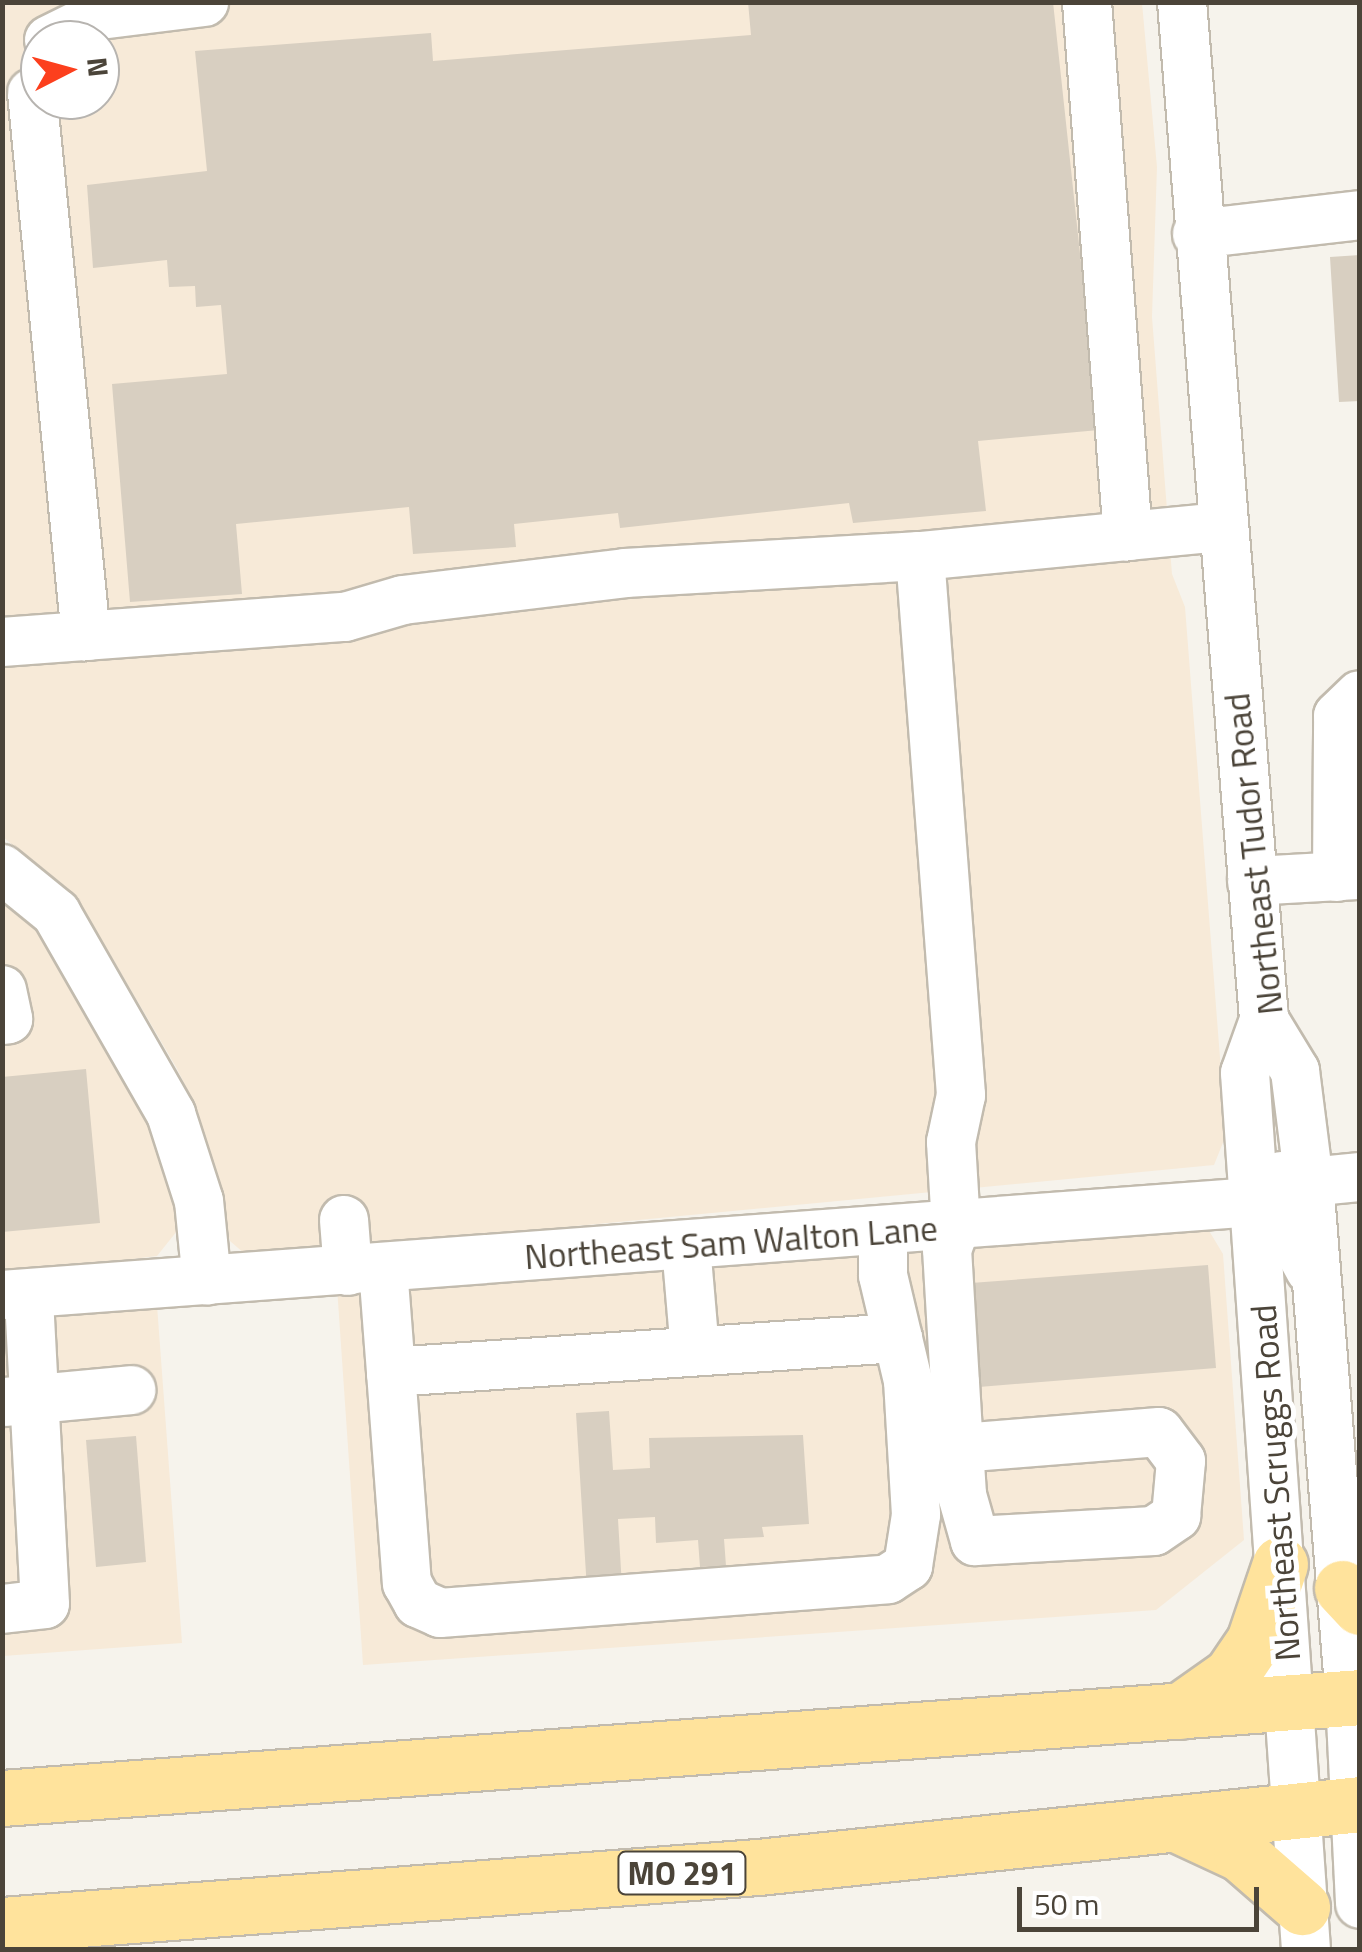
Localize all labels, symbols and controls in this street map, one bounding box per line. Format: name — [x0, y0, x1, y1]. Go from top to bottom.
north arrow — [20, 20, 120, 120]
text: N — [76, 55, 121, 79]
street label: Northeast Tudor Road — [1215, 691, 1291, 1017]
street label: Northeast Sam Walton Lane — [523, 1207, 939, 1277]
street label: Northeast Scruggs Road — [1242, 1303, 1308, 1663]
road number: MO 291 — [617, 1846, 747, 1900]
scale bar — [1022, 1867, 1264, 1929]
text: 50 m — [1034, 1881, 1099, 1927]

